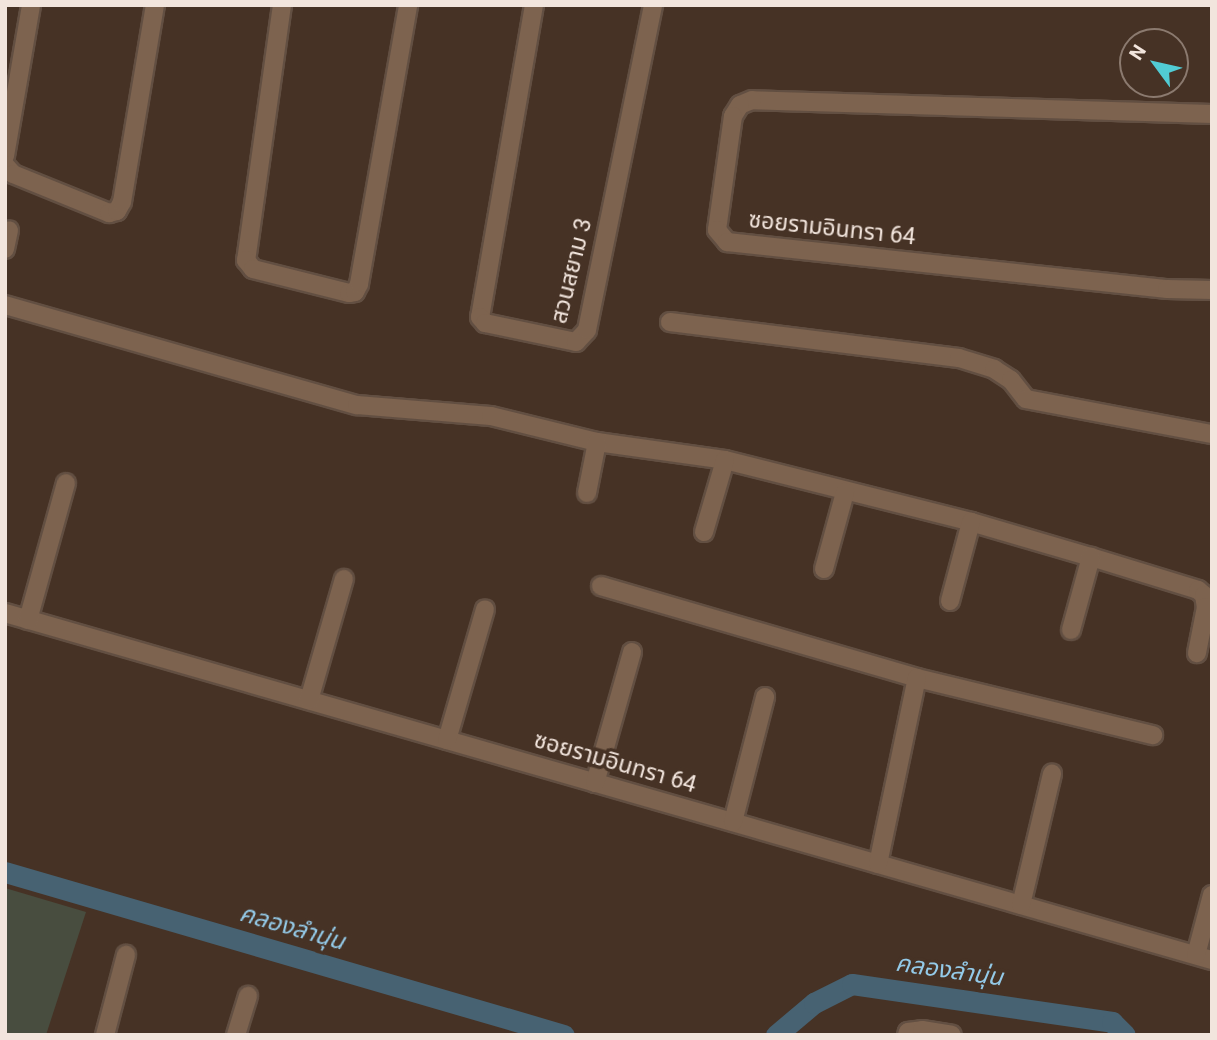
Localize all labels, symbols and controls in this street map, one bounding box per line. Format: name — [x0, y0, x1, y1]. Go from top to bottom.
north arrow — [1119, 28, 1189, 98]
text: N — [1124, 40, 1151, 64]
street label: ซอยรามอินทรา 64 — [747, 207, 917, 251]
street label: สวนสยาม 3 — [546, 216, 598, 326]
street label: ซอยรามอินทรา 64 — [531, 727, 699, 799]
water label: คลองลำนุ่น — [236, 899, 348, 957]
water label: คลองลำนุ่น — [894, 949, 1004, 993]

